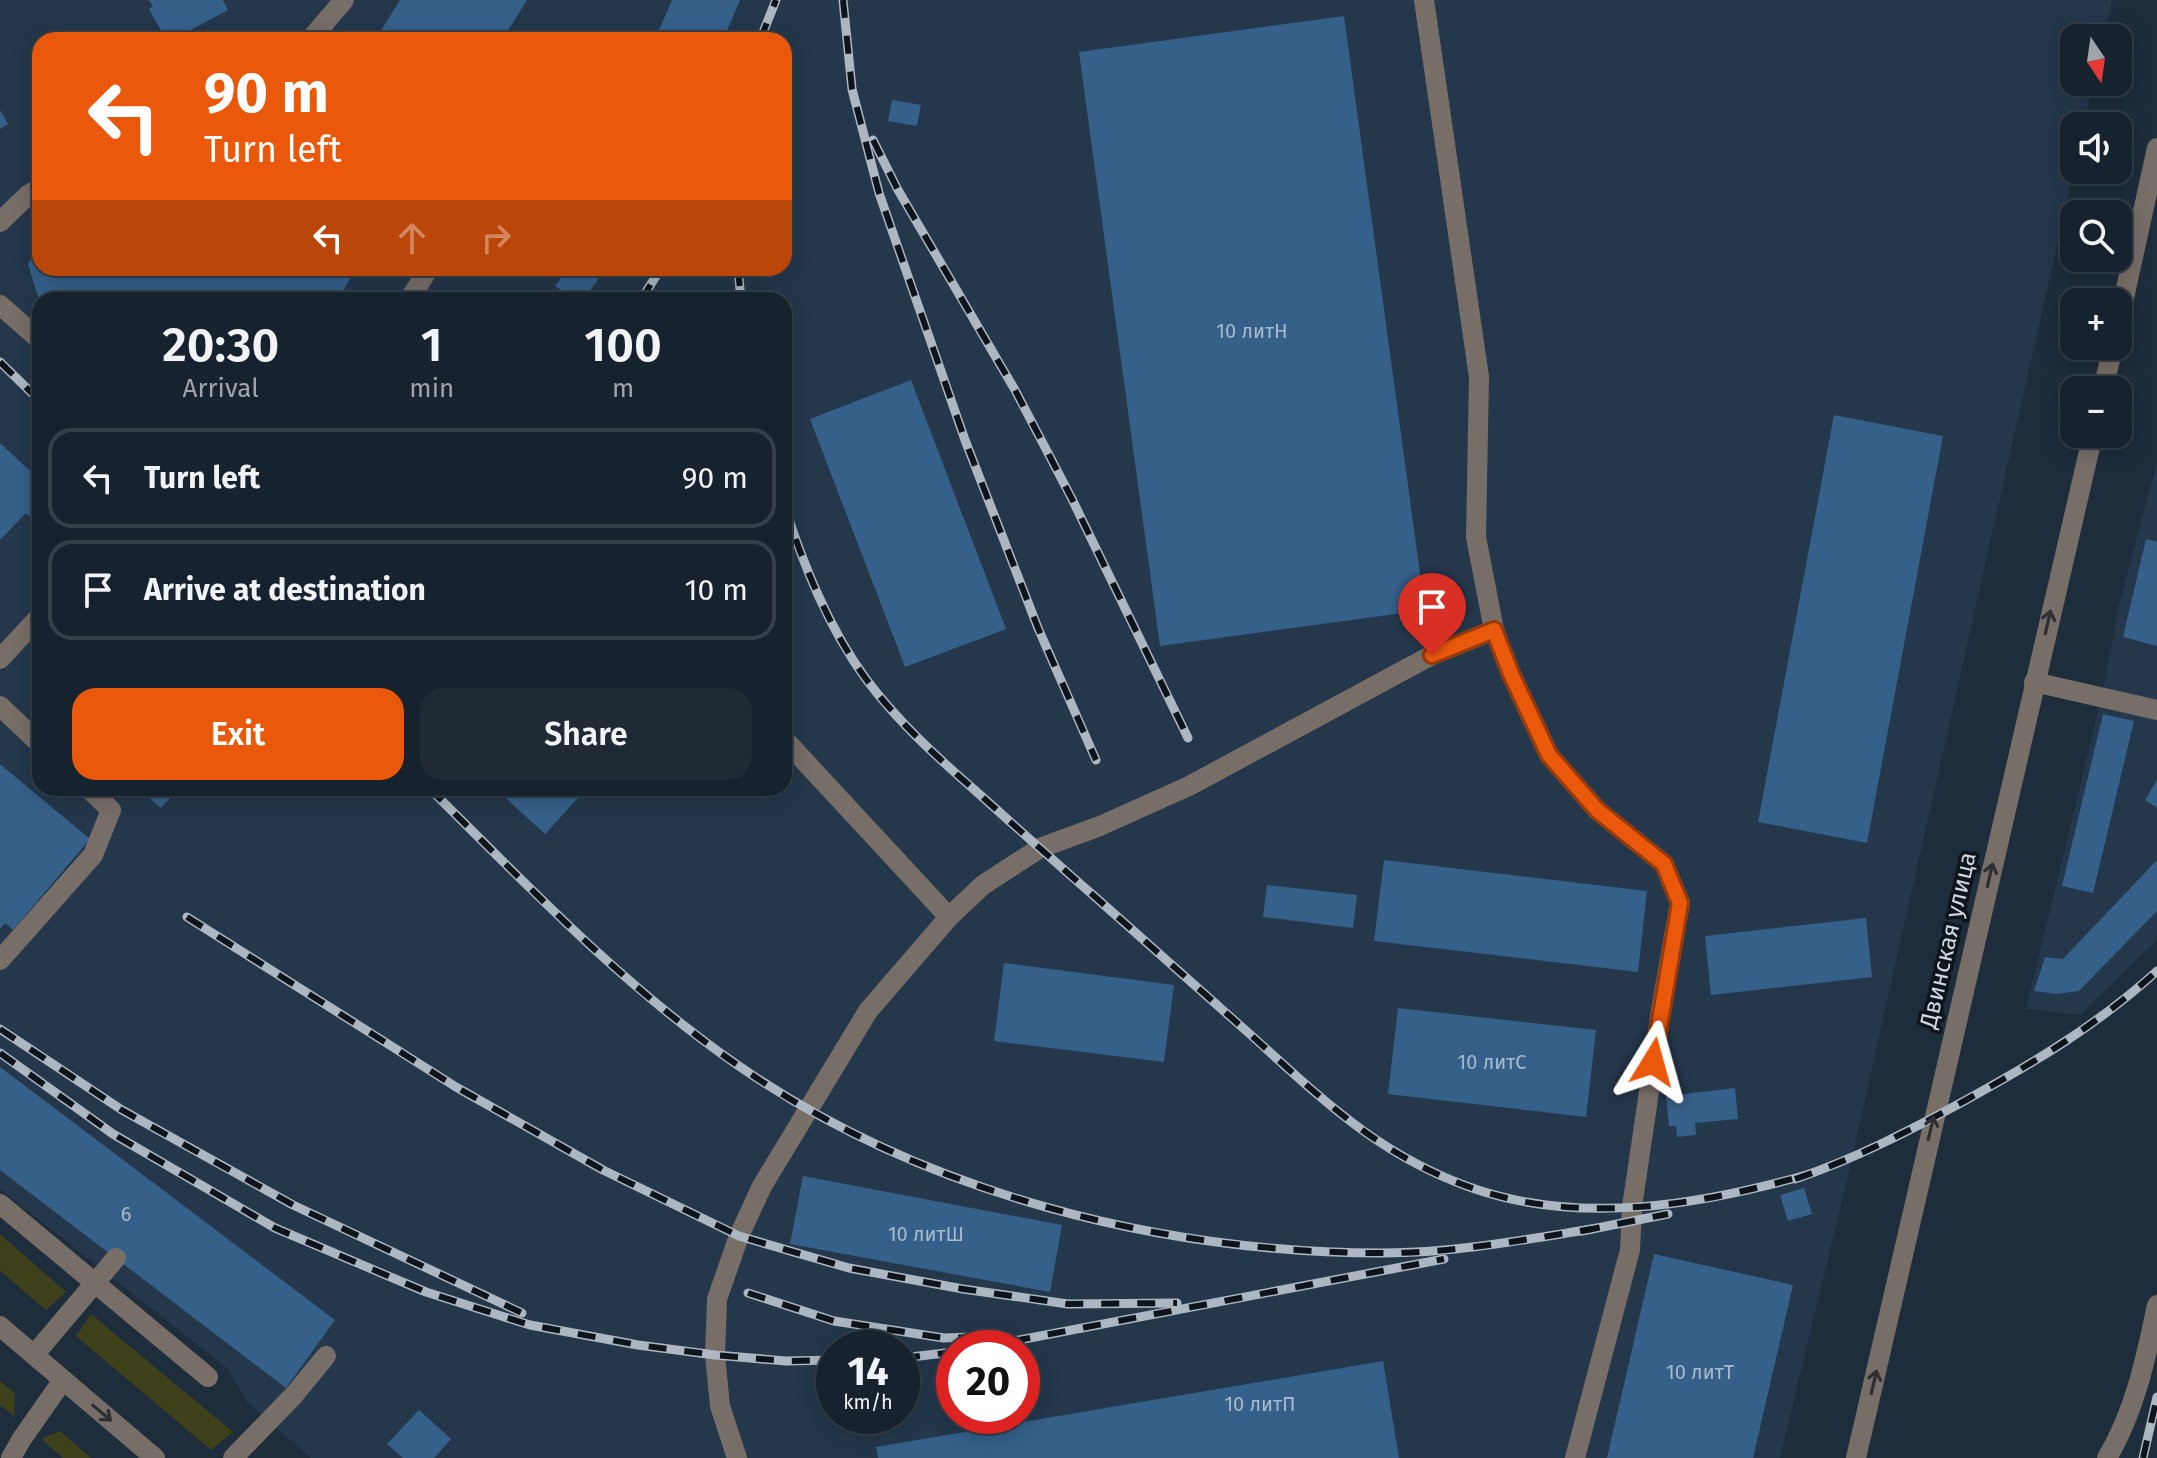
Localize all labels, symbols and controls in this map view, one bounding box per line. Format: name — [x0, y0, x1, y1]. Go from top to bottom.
north arrow — [2060, 24, 2132, 96]
map controls — [2060, 24, 2132, 448]
text: 90 m — [204, 60, 329, 127]
icon: left — [72, 64, 176, 168]
button: sound — [2060, 112, 2132, 184]
text: Turn left — [204, 128, 342, 172]
button: search — [2060, 200, 2132, 272]
icon: left — [306, 216, 350, 260]
icon: ahead — [390, 216, 434, 260]
icon: right — [474, 216, 518, 260]
button: + — [2060, 288, 2132, 360]
text: 20:30 — [162, 316, 279, 374]
text: 1 — [421, 316, 443, 374]
text: 100 — [584, 316, 662, 374]
house number: 10 литН — [1216, 319, 1288, 343]
text: Arrival — [183, 373, 259, 404]
text: min — [409, 373, 454, 404]
text: m — [612, 373, 634, 404]
button: − — [2060, 376, 2132, 448]
icon: left — [76, 456, 120, 500]
text: Turn left — [144, 460, 260, 496]
text: 90 m — [682, 460, 748, 496]
icon: arrive — [76, 568, 120, 612]
text: Arrive at destination — [144, 572, 426, 608]
text: 10 m — [685, 572, 748, 608]
pin — [1398, 573, 1466, 655]
icon: arrive — [1410, 585, 1454, 629]
one-way arrow — [2042, 609, 2057, 635]
button: Exit — [72, 688, 404, 780]
button: Share — [420, 688, 752, 780]
street label: Двинская улица — [1914, 849, 1982, 1032]
one-way arrow — [1983, 863, 1998, 888]
position arrow — [1611, 1020, 1695, 1104]
house number: 10 литС — [1458, 1050, 1526, 1074]
one-way arrow — [1924, 1116, 1939, 1142]
house number: 6 — [121, 1202, 131, 1226]
house number: 10 литШ — [888, 1222, 964, 1246]
speed limit sign: 20 — [936, 1330, 1040, 1434]
text: 14 — [847, 1348, 889, 1396]
house number: 10 литТ — [1666, 1360, 1735, 1384]
one-way arrow — [1867, 1370, 1882, 1395]
text: km/h — [843, 1390, 893, 1414]
house number: 10 литП — [1224, 1392, 1296, 1416]
one-way arrow — [91, 1404, 112, 1422]

